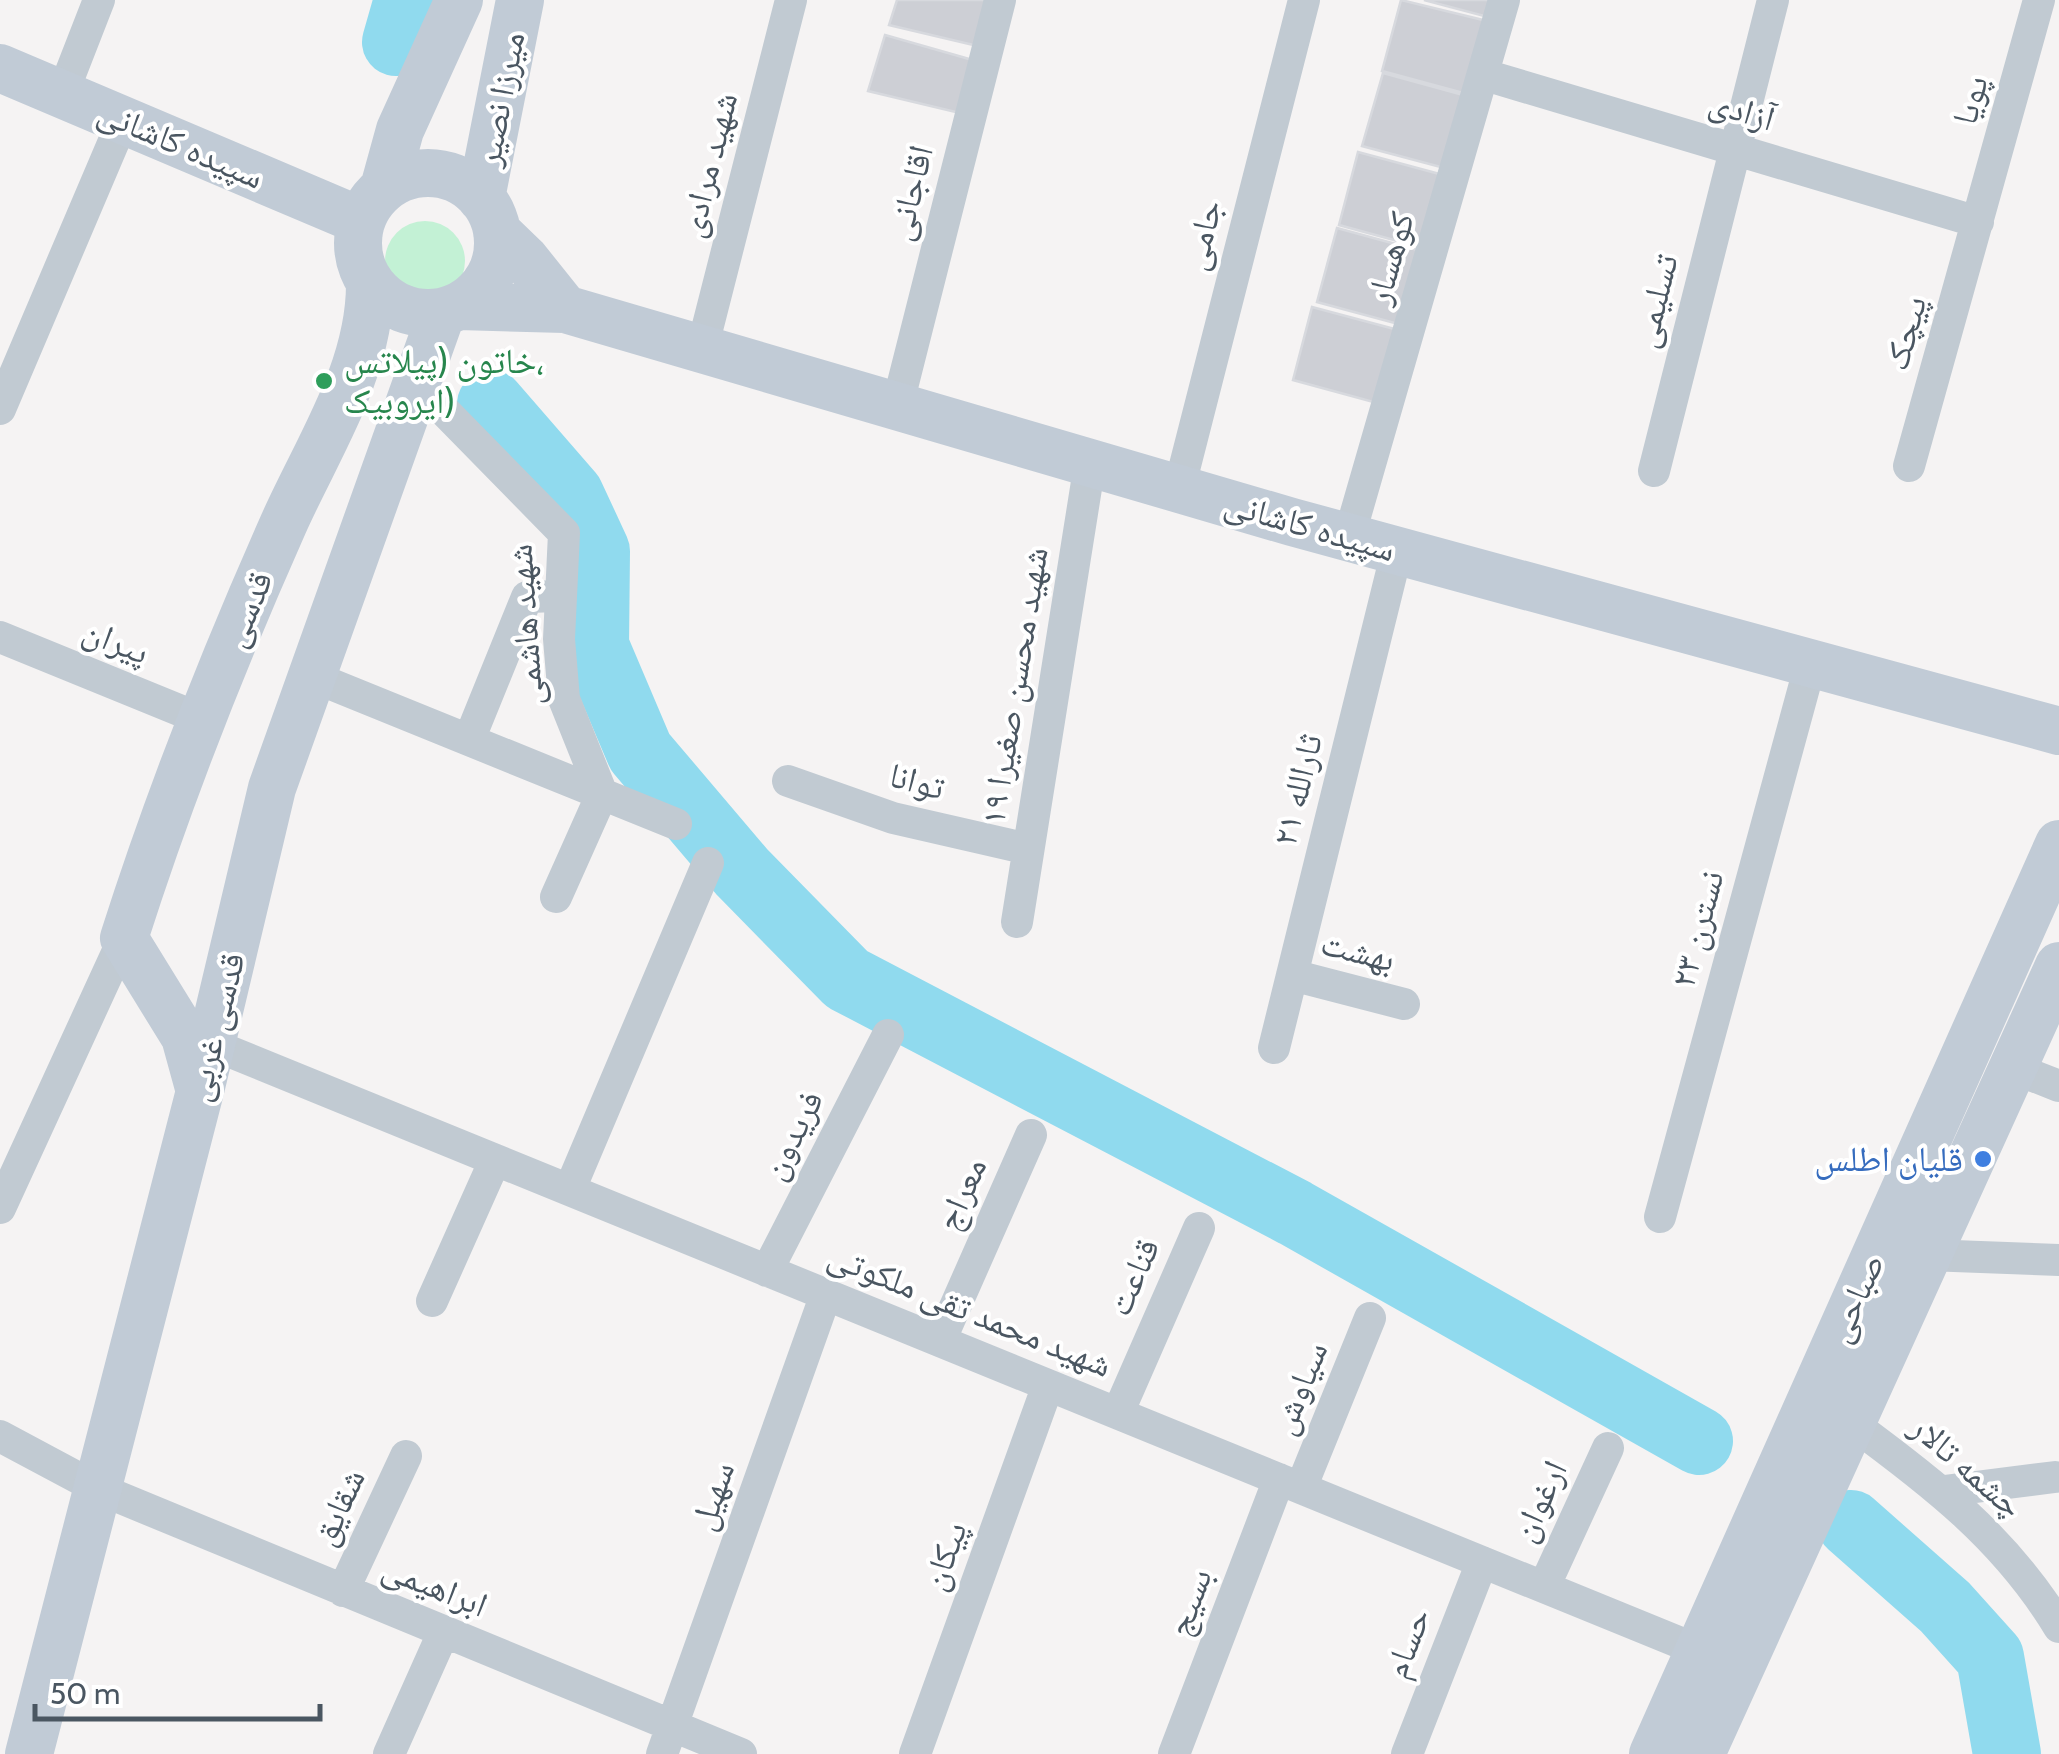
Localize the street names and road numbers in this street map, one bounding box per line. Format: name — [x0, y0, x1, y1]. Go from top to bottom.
street label: میرزا نصیر — [465, 28, 534, 171]
street label: پویا — [1942, 70, 1997, 130]
street label: آزادی — [1704, 79, 1781, 140]
street label: شهید مرادی — [669, 88, 746, 242]
street label: سپیده کاشانی — [92, 89, 271, 198]
street label: اقاجانی — [877, 141, 942, 245]
street label: جامی — [1172, 195, 1231, 275]
street label: کوهسار — [1356, 207, 1423, 310]
street label: تسلیمی — [1622, 250, 1687, 352]
street label: پیچک — [1874, 291, 1936, 375]
street label: سپیده کاشانی — [1220, 481, 1401, 571]
street label: شهید هاشمی — [497, 543, 552, 707]
street label: شهید محسن صغیرا ۱۹ — [970, 544, 1057, 828]
street label: قدسی — [211, 564, 282, 653]
street label: پیران — [77, 608, 156, 673]
street label: ثارالله ۲۱ — [1262, 729, 1331, 850]
street label: توانا — [885, 753, 949, 808]
street label: نسترن ۲۳ — [1660, 866, 1733, 992]
street label: بهشت — [1317, 921, 1400, 980]
street label: قدسی غربی — [175, 948, 254, 1106]
street label: فریدون — [751, 1083, 832, 1187]
street label: معراج — [926, 1151, 996, 1237]
street label: قناعت — [1097, 1231, 1168, 1322]
street label: شهید محمد تقی ملکوتی — [822, 1233, 1118, 1386]
street label: صباحی — [1816, 1247, 1893, 1349]
street label: سیاوش — [1261, 1335, 1337, 1441]
street label: چشمه تالار — [1901, 1404, 2033, 1527]
street label: ارغوان — [1501, 1453, 1576, 1548]
street label: سهیل — [680, 1456, 743, 1536]
street label: شقایق — [301, 1461, 374, 1552]
street label: پیکان — [911, 1516, 976, 1596]
street label: ابراهیمی — [376, 1545, 494, 1626]
street label: بسیج — [1156, 1562, 1222, 1642]
street label: حسام — [1374, 1602, 1441, 1685]

